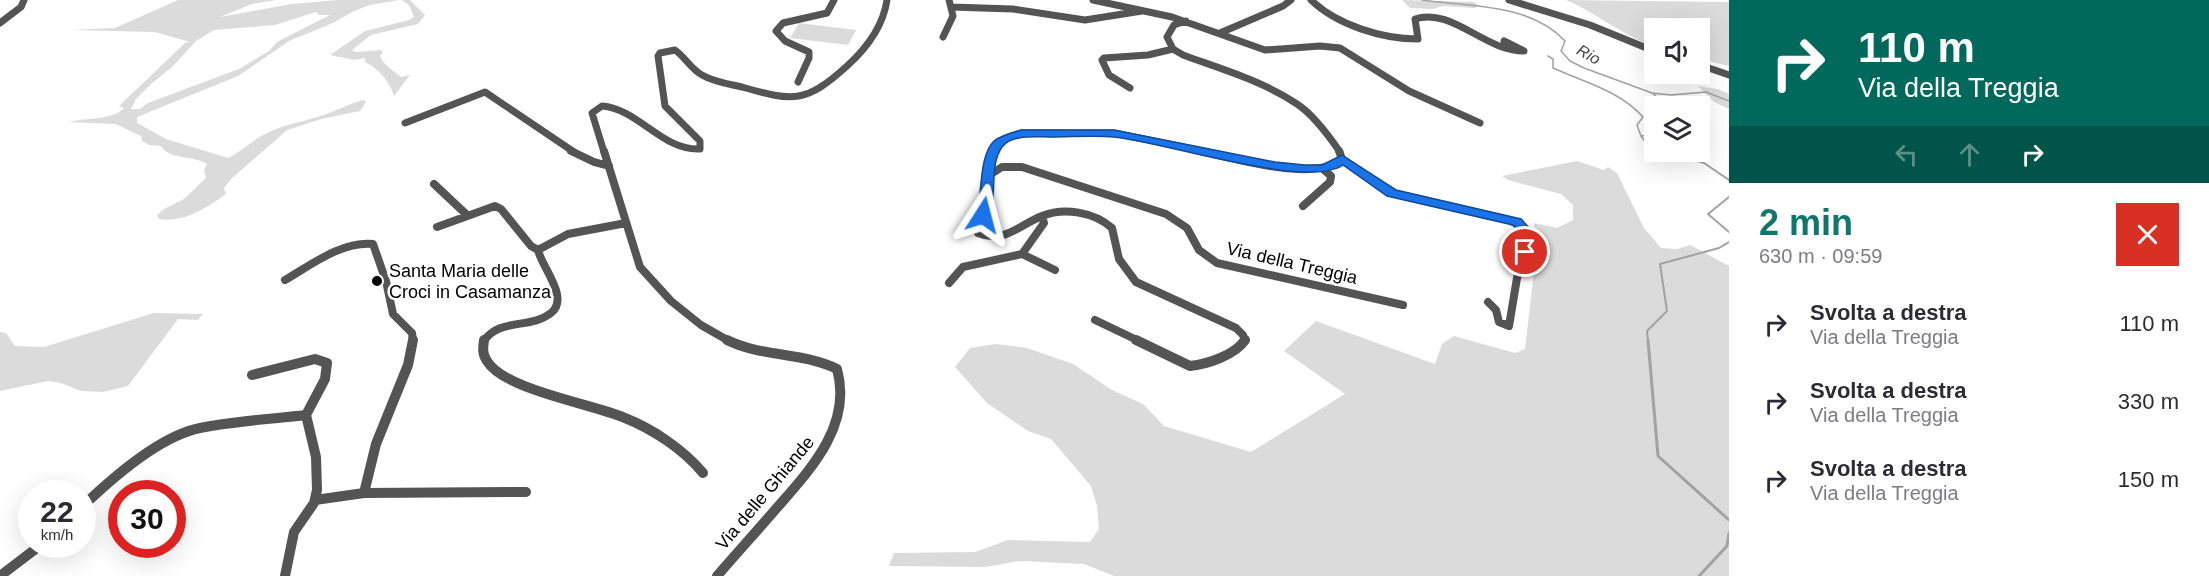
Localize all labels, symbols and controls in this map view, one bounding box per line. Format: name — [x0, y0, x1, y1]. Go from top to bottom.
map controls — [1644, 18, 1710, 162]
button: sound — [1644, 18, 1710, 84]
icon: right — [1759, 24, 1837, 102]
text: 110 m — [1858, 24, 1975, 71]
water label: Rio — [1574, 41, 1603, 68]
text: Via della Treggia — [1858, 73, 2059, 103]
button: layers — [1644, 96, 1710, 162]
icon: left — [1890, 138, 1923, 171]
icon: ahead — [1953, 138, 1986, 171]
icon: right — [2016, 138, 2049, 171]
position arrow — [951, 183, 1015, 247]
text: 2 min — [1759, 202, 1853, 243]
button: close — [2116, 203, 2179, 266]
pin — [1499, 226, 1550, 277]
icon: arrive — [1508, 235, 1541, 268]
street label: Via della Treggia — [1225, 238, 1360, 288]
text: 630 m · 09:59 — [1759, 245, 1882, 267]
place label: Santa Maria delle Croci in Casamanza — [389, 261, 552, 302]
marker: Santa Maria delle Croci in Casamanza — [370, 274, 384, 288]
text: Svolta a destra — [1810, 300, 1967, 325]
icon: right — [1759, 308, 1792, 341]
text: 110 m — [2119, 311, 2179, 336]
text: Via della Treggia — [1810, 326, 1959, 348]
text: Svolta a destra — [1810, 378, 1967, 403]
icon: right — [1759, 386, 1792, 419]
text: 330 m — [2118, 389, 2179, 414]
text: Via della Treggia — [1810, 404, 1959, 426]
street label: Via delle Ghiande — [712, 432, 818, 554]
text: Svolta a destra — [1810, 456, 1967, 481]
icon: right — [1759, 464, 1792, 497]
text: 150 m — [2118, 467, 2179, 492]
speed limit sign: 30 — [108, 480, 186, 558]
text: Via della Treggia — [1810, 482, 1959, 504]
text: 22 — [40, 495, 74, 528]
text: km/h — [41, 526, 73, 543]

